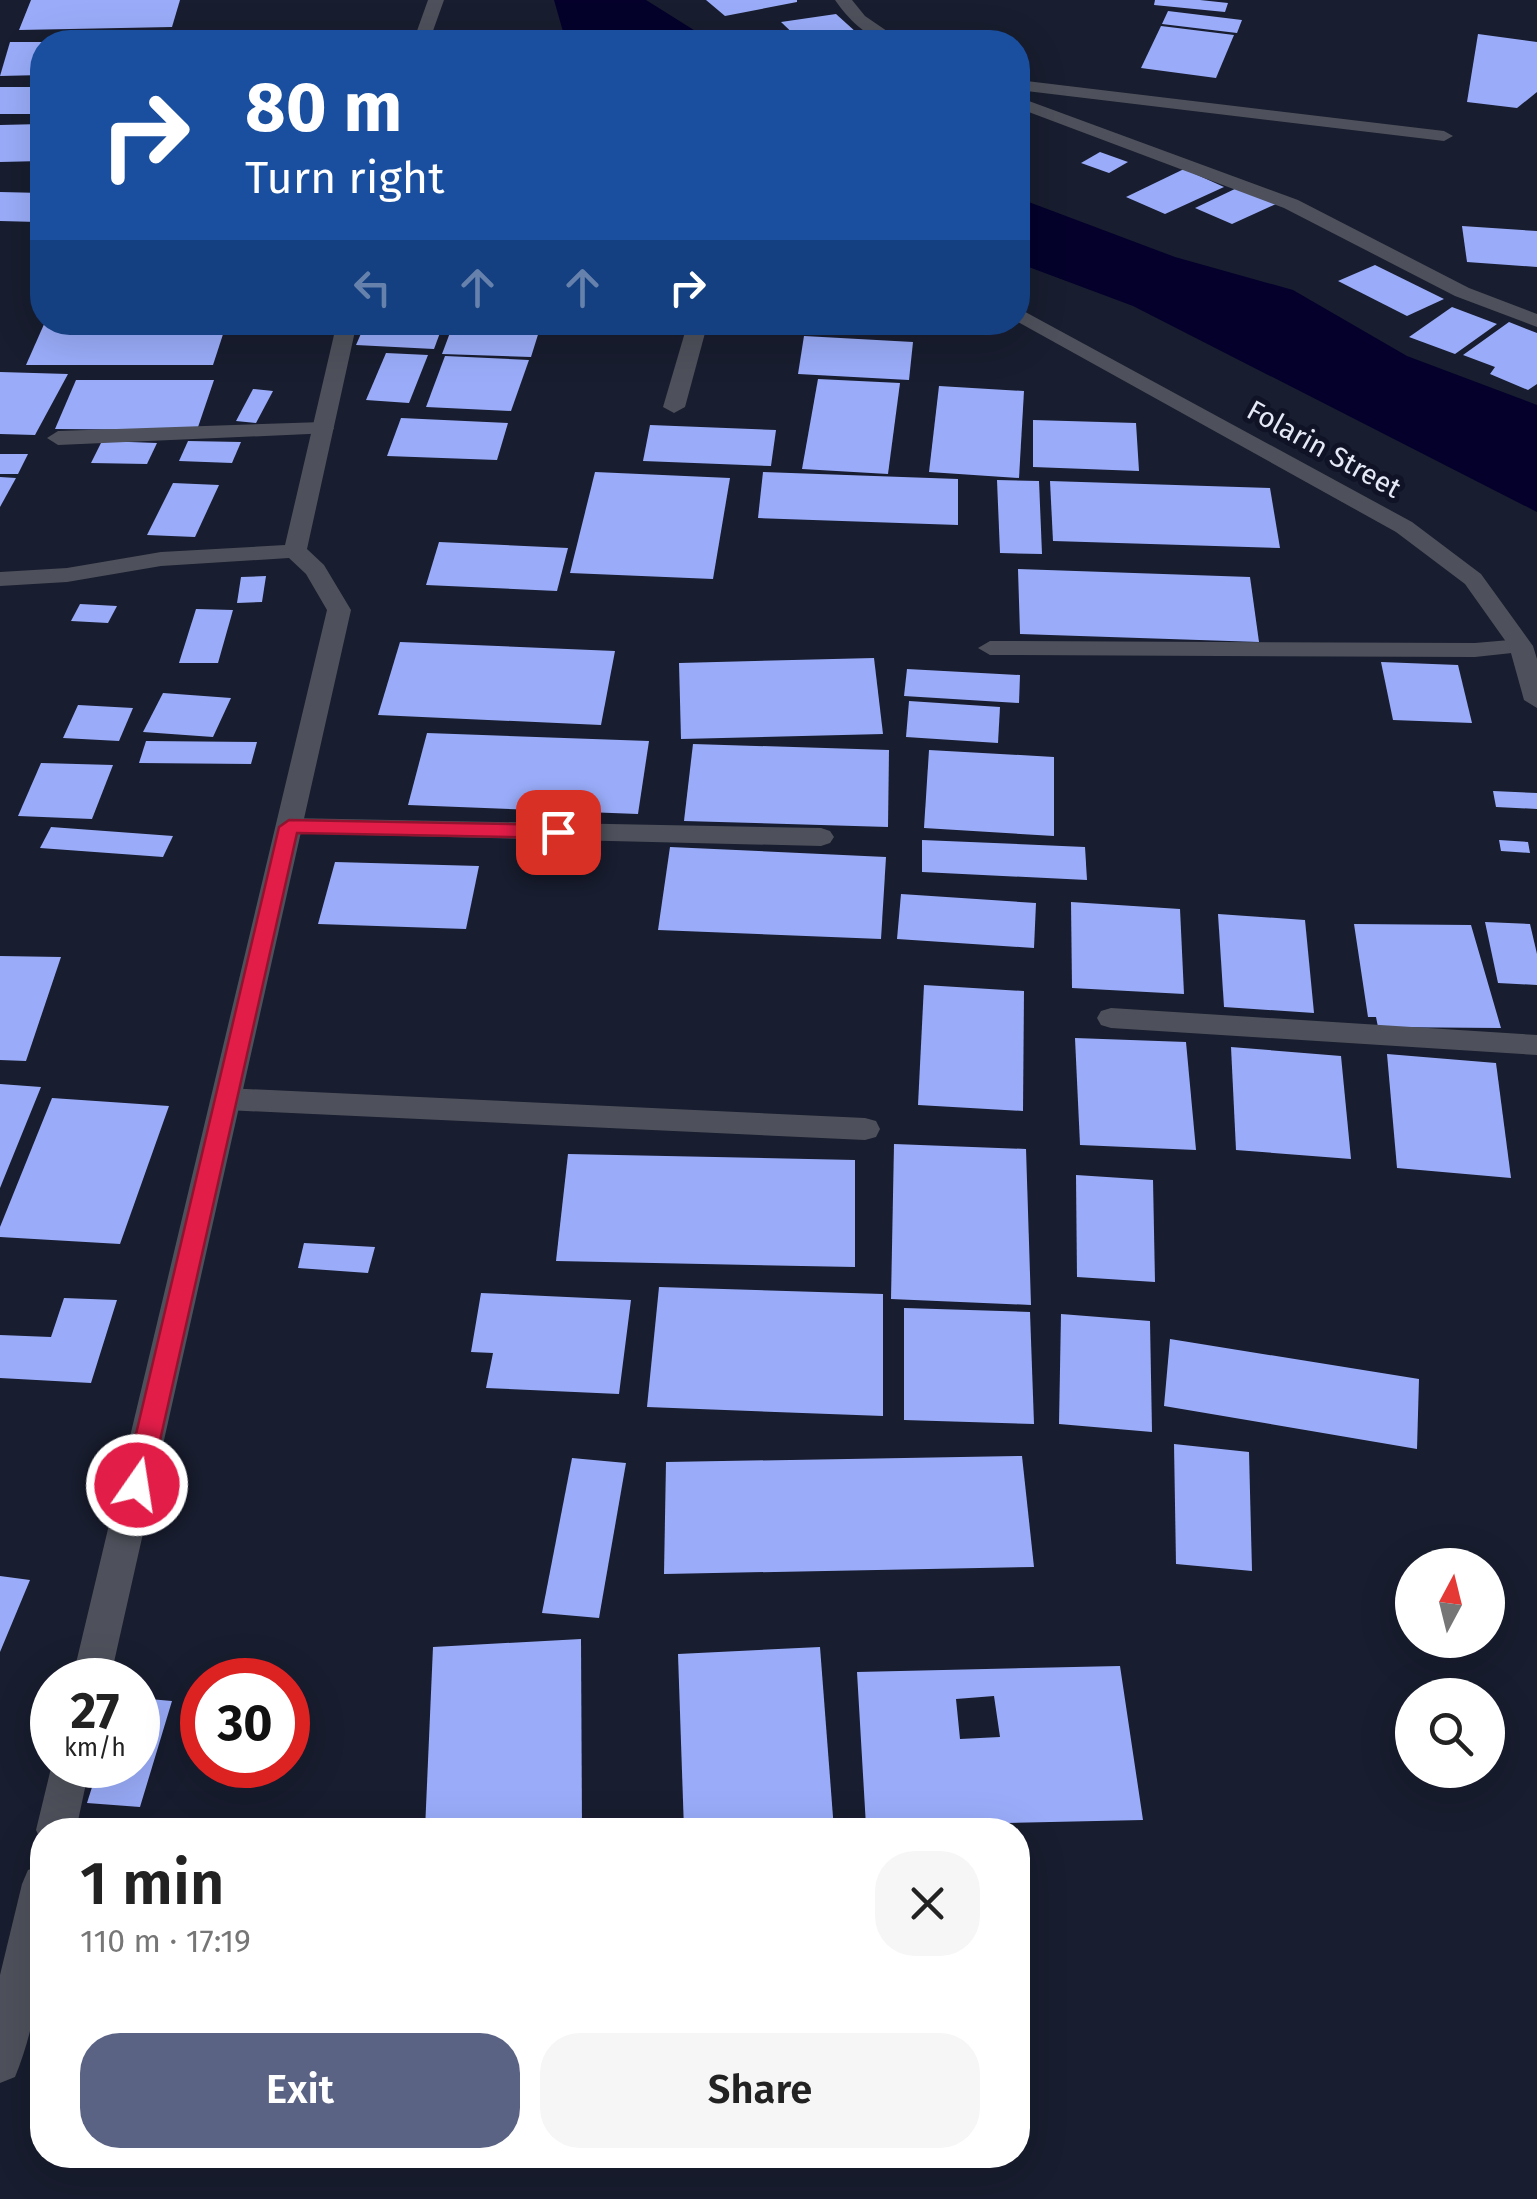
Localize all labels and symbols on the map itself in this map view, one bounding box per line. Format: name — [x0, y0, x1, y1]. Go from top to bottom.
street label: Folarin Street — [1241, 393, 1408, 505]
pin — [516, 790, 601, 875]
position arrow — [85, 1433, 189, 1537]
north arrow — [1395, 1548, 1505, 1658]
speed limit sign: 30 — [180, 1658, 310, 1788]

